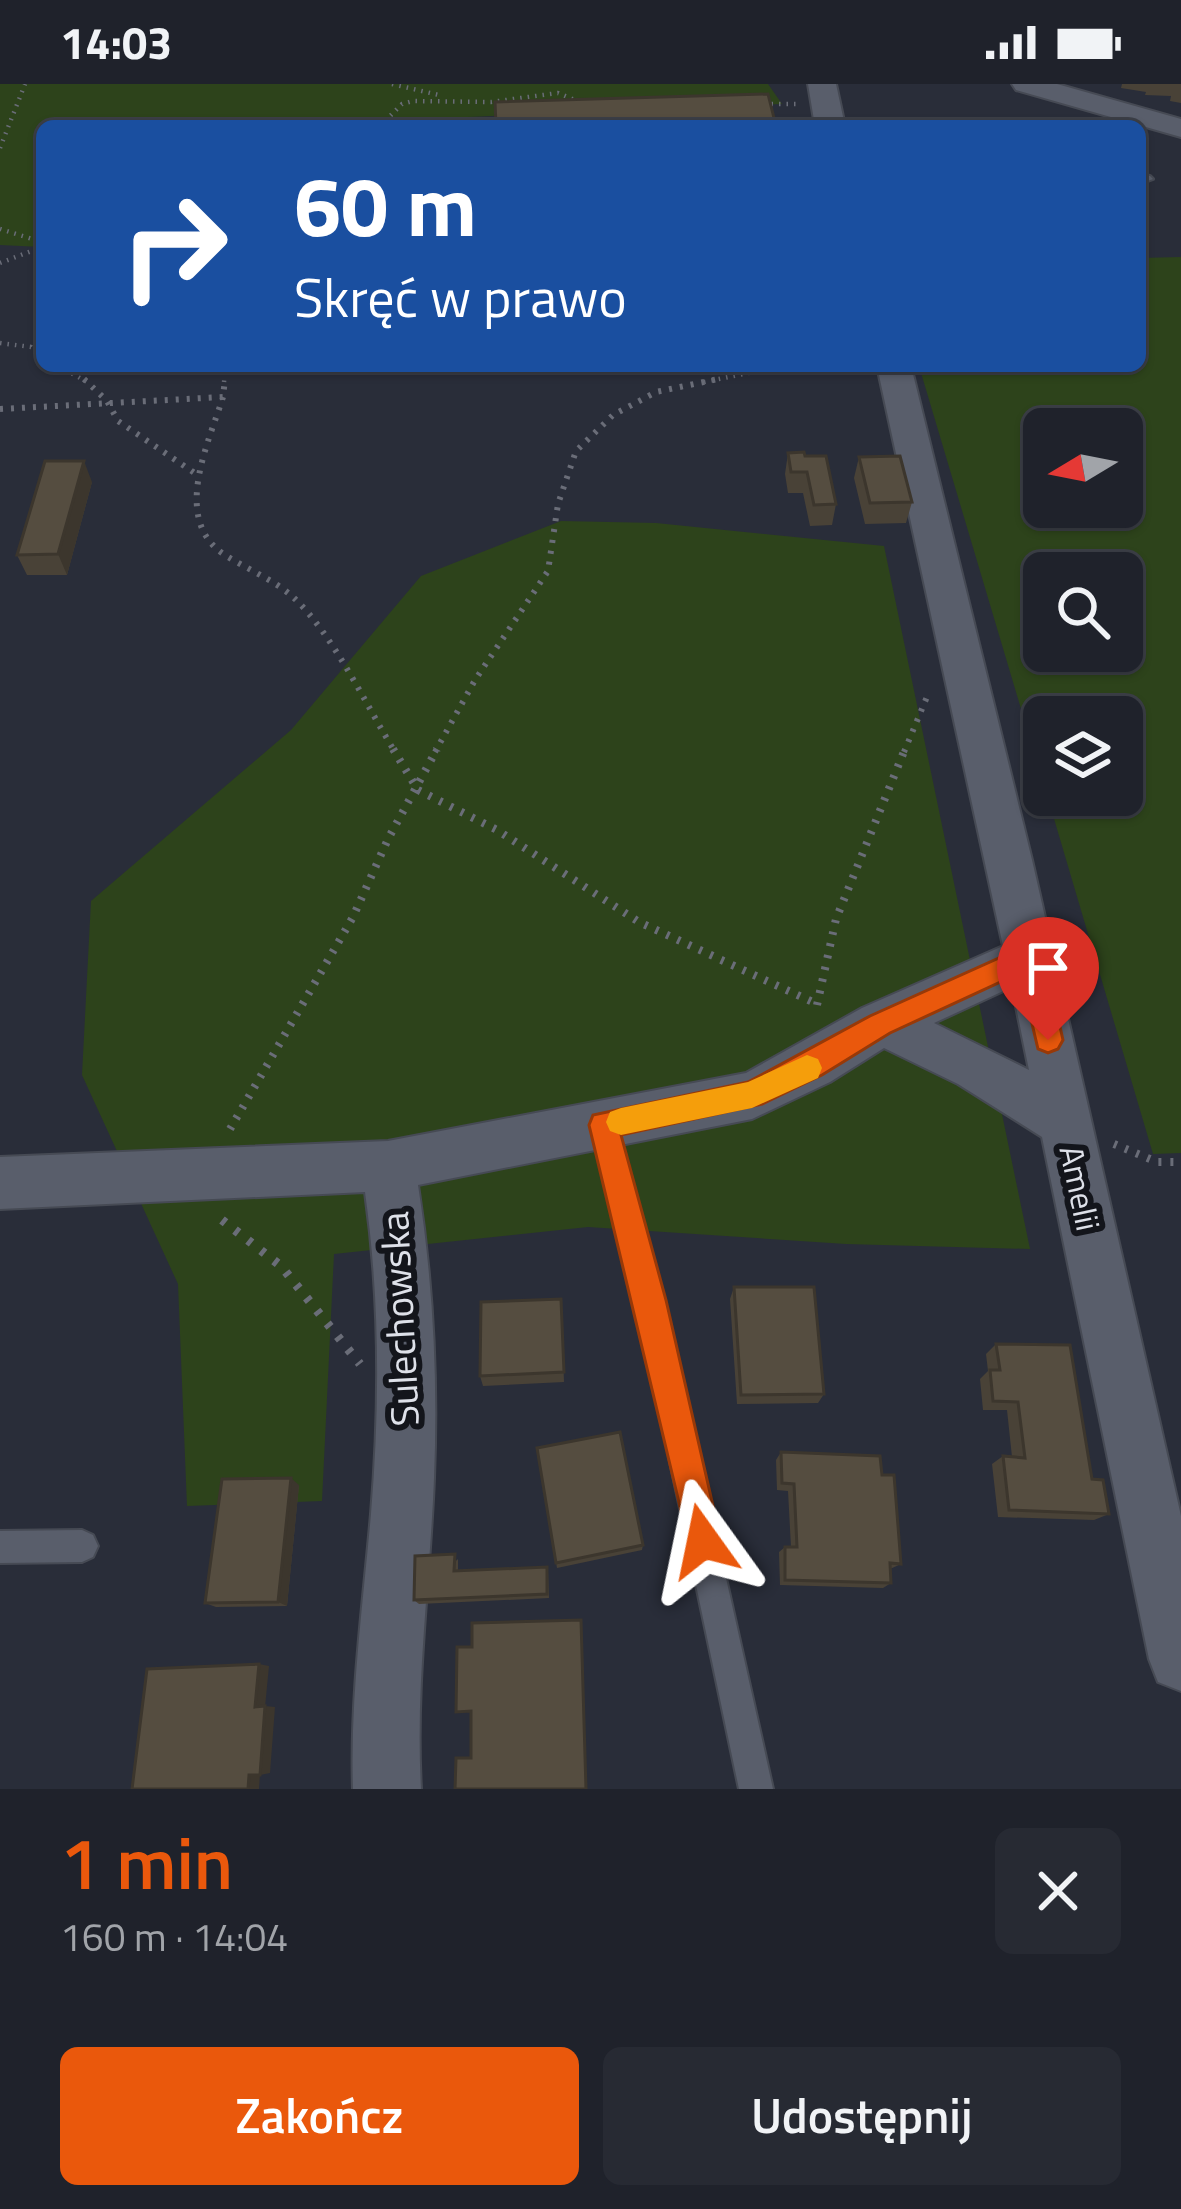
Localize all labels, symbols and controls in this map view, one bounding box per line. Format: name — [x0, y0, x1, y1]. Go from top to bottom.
text: 14:03 — [60, 8, 172, 76]
text: 60 m — [294, 141, 477, 269]
icon: right — [96, 168, 252, 324]
text: Skręć w prawo — [294, 256, 627, 338]
north arrow — [1023, 408, 1143, 528]
map controls — [1023, 408, 1143, 816]
button: search — [1023, 552, 1143, 672]
button: layers — [1023, 696, 1143, 816]
pin — [997, 917, 1099, 1040]
icon: arrive — [1015, 935, 1081, 1001]
street label: Amelii — [1047, 1141, 1113, 1235]
street label: Sulechowska — [364, 1210, 434, 1428]
position arrow — [640, 1478, 766, 1604]
text: 1 min — [60, 1807, 233, 1917]
button: close — [995, 1828, 1121, 1954]
text: 160 m · 14:04 — [60, 1907, 288, 1966]
button: Zakończ — [60, 2047, 579, 2185]
button: Udostępnij — [603, 2047, 1121, 2185]

